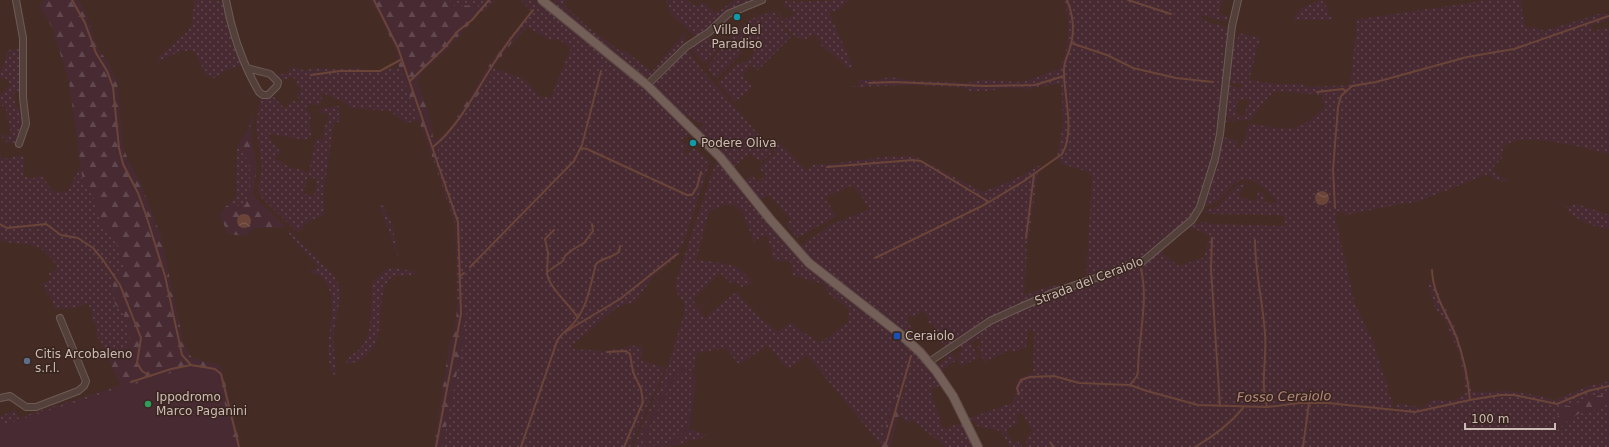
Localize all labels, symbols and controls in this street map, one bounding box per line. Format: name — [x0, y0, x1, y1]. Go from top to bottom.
marker: Villa del Paradiso — [732, 12, 742, 22]
place label: Villa del Paradiso — [712, 23, 762, 51]
place label: Podere Oliva — [701, 136, 777, 150]
marker: Podere Oliva — [688, 138, 698, 148]
street label: Strada del Ceraiolo — [1033, 254, 1145, 308]
place label: Ceraiolo — [905, 329, 954, 343]
marker: Ceraiolo — [892, 331, 902, 341]
place label: Citis Arcobaleno s.r.l. — [35, 347, 132, 375]
marker: Citis Arcobaleno s.r.l. — [22, 356, 32, 366]
water label: Fosso Ceraiolo — [1237, 388, 1331, 405]
place label: Ippodromo Marco Paganini — [156, 390, 247, 418]
marker: Ippodromo Marco Paganini — [143, 399, 153, 409]
scale bar — [1465, 405, 1555, 431]
text: 100 m — [1471, 412, 1509, 426]

